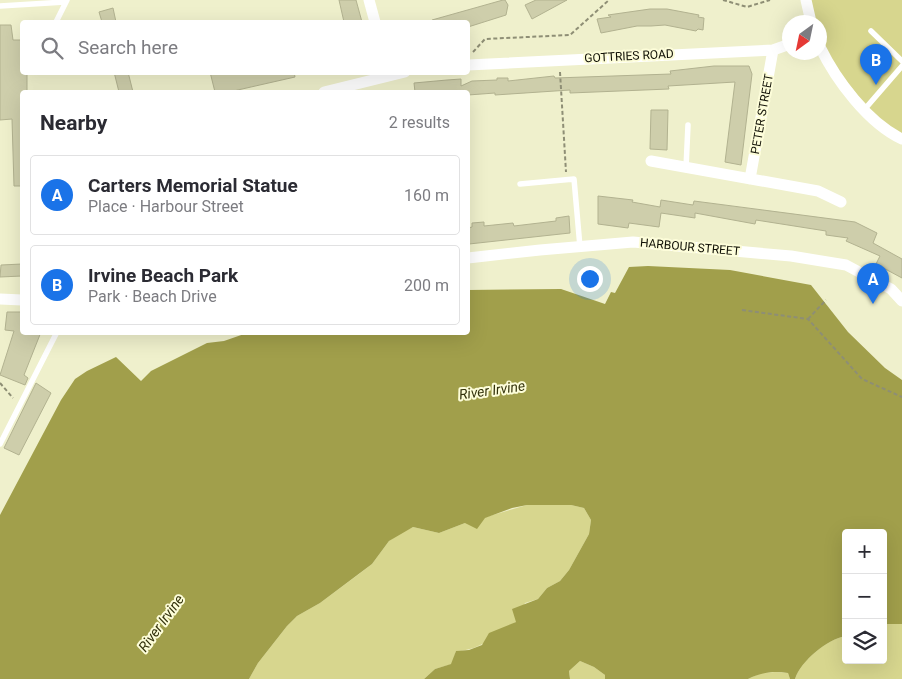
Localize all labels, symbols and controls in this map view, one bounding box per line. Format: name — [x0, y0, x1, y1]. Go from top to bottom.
north arrow — [782, 15, 827, 60]
search box — [20, 20, 470, 75]
icon: search — [38, 34, 66, 62]
text: Search here — [78, 36, 178, 59]
pin: B — [860, 44, 892, 85]
street label: GOTTRIES ROAD — [584, 47, 674, 65]
street label: PETER STREET — [748, 73, 776, 155]
text: Nearby — [40, 111, 107, 135]
text: 2 results — [389, 113, 450, 132]
text: Carters Memorial Statue — [88, 174, 298, 197]
text: A — [52, 186, 62, 205]
text: 160 m — [404, 186, 449, 205]
text: Place · Harbour Street — [88, 197, 244, 216]
street label: HARBOUR STREET — [639, 236, 741, 258]
pin: A — [857, 263, 889, 304]
text: Irvine Beach Park — [88, 264, 238, 287]
your location — [577, 266, 603, 292]
text: B — [52, 276, 62, 295]
text: 200 m — [404, 276, 449, 295]
text: Park · Beach Drive — [88, 287, 217, 306]
water label: River Irvine — [458, 377, 526, 403]
map controls — [842, 529, 887, 664]
button: + — [842, 529, 887, 574]
button: − — [842, 574, 887, 619]
water label: River Irvine — [135, 591, 187, 655]
button: layers — [842, 619, 887, 664]

